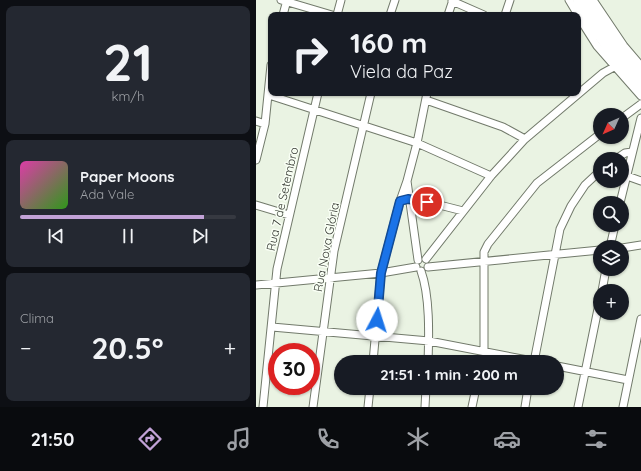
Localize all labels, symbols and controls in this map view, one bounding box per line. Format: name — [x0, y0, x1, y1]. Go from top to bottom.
text: 160 m — [350, 25, 427, 60]
icon: right — [284, 28, 336, 80]
text: 21 — [103, 29, 153, 94]
text: Viela da Paz — [350, 60, 453, 83]
text: km/h — [112, 88, 144, 104]
north arrow — [593, 108, 629, 144]
map controls — [593, 108, 629, 320]
street label: Rua 7 de Setembro — [263, 146, 301, 252]
button: sound — [593, 152, 629, 188]
text: Paper Moons — [80, 167, 175, 186]
pin — [410, 185, 444, 219]
text: Ada Vale — [80, 186, 134, 202]
icon: arrive — [416, 191, 438, 213]
button: search — [593, 196, 629, 232]
street label: Rua Nova Glória — [310, 201, 342, 293]
icon: previous — [45, 225, 67, 247]
icon: pause — [117, 225, 139, 247]
icon: next — [189, 225, 211, 247]
button: layers — [593, 240, 629, 276]
button: + — [593, 284, 629, 320]
position arrow — [356, 299, 398, 341]
text: Clima — [20, 310, 54, 326]
text: 20.5° — [92, 329, 164, 367]
text: − — [20, 334, 31, 362]
text: + — [224, 334, 236, 362]
speed limit sign: 30 — [268, 343, 320, 395]
text: 21:51 · 1 min · 200 m — [380, 365, 518, 384]
icon: directions — [136, 425, 164, 453]
icon: music — [225, 425, 253, 453]
icon: phone — [314, 425, 342, 453]
icon: climate — [404, 425, 432, 453]
icon: car — [493, 425, 521, 453]
icon: filters — [582, 425, 610, 453]
text: 21:50 — [31, 428, 74, 451]

